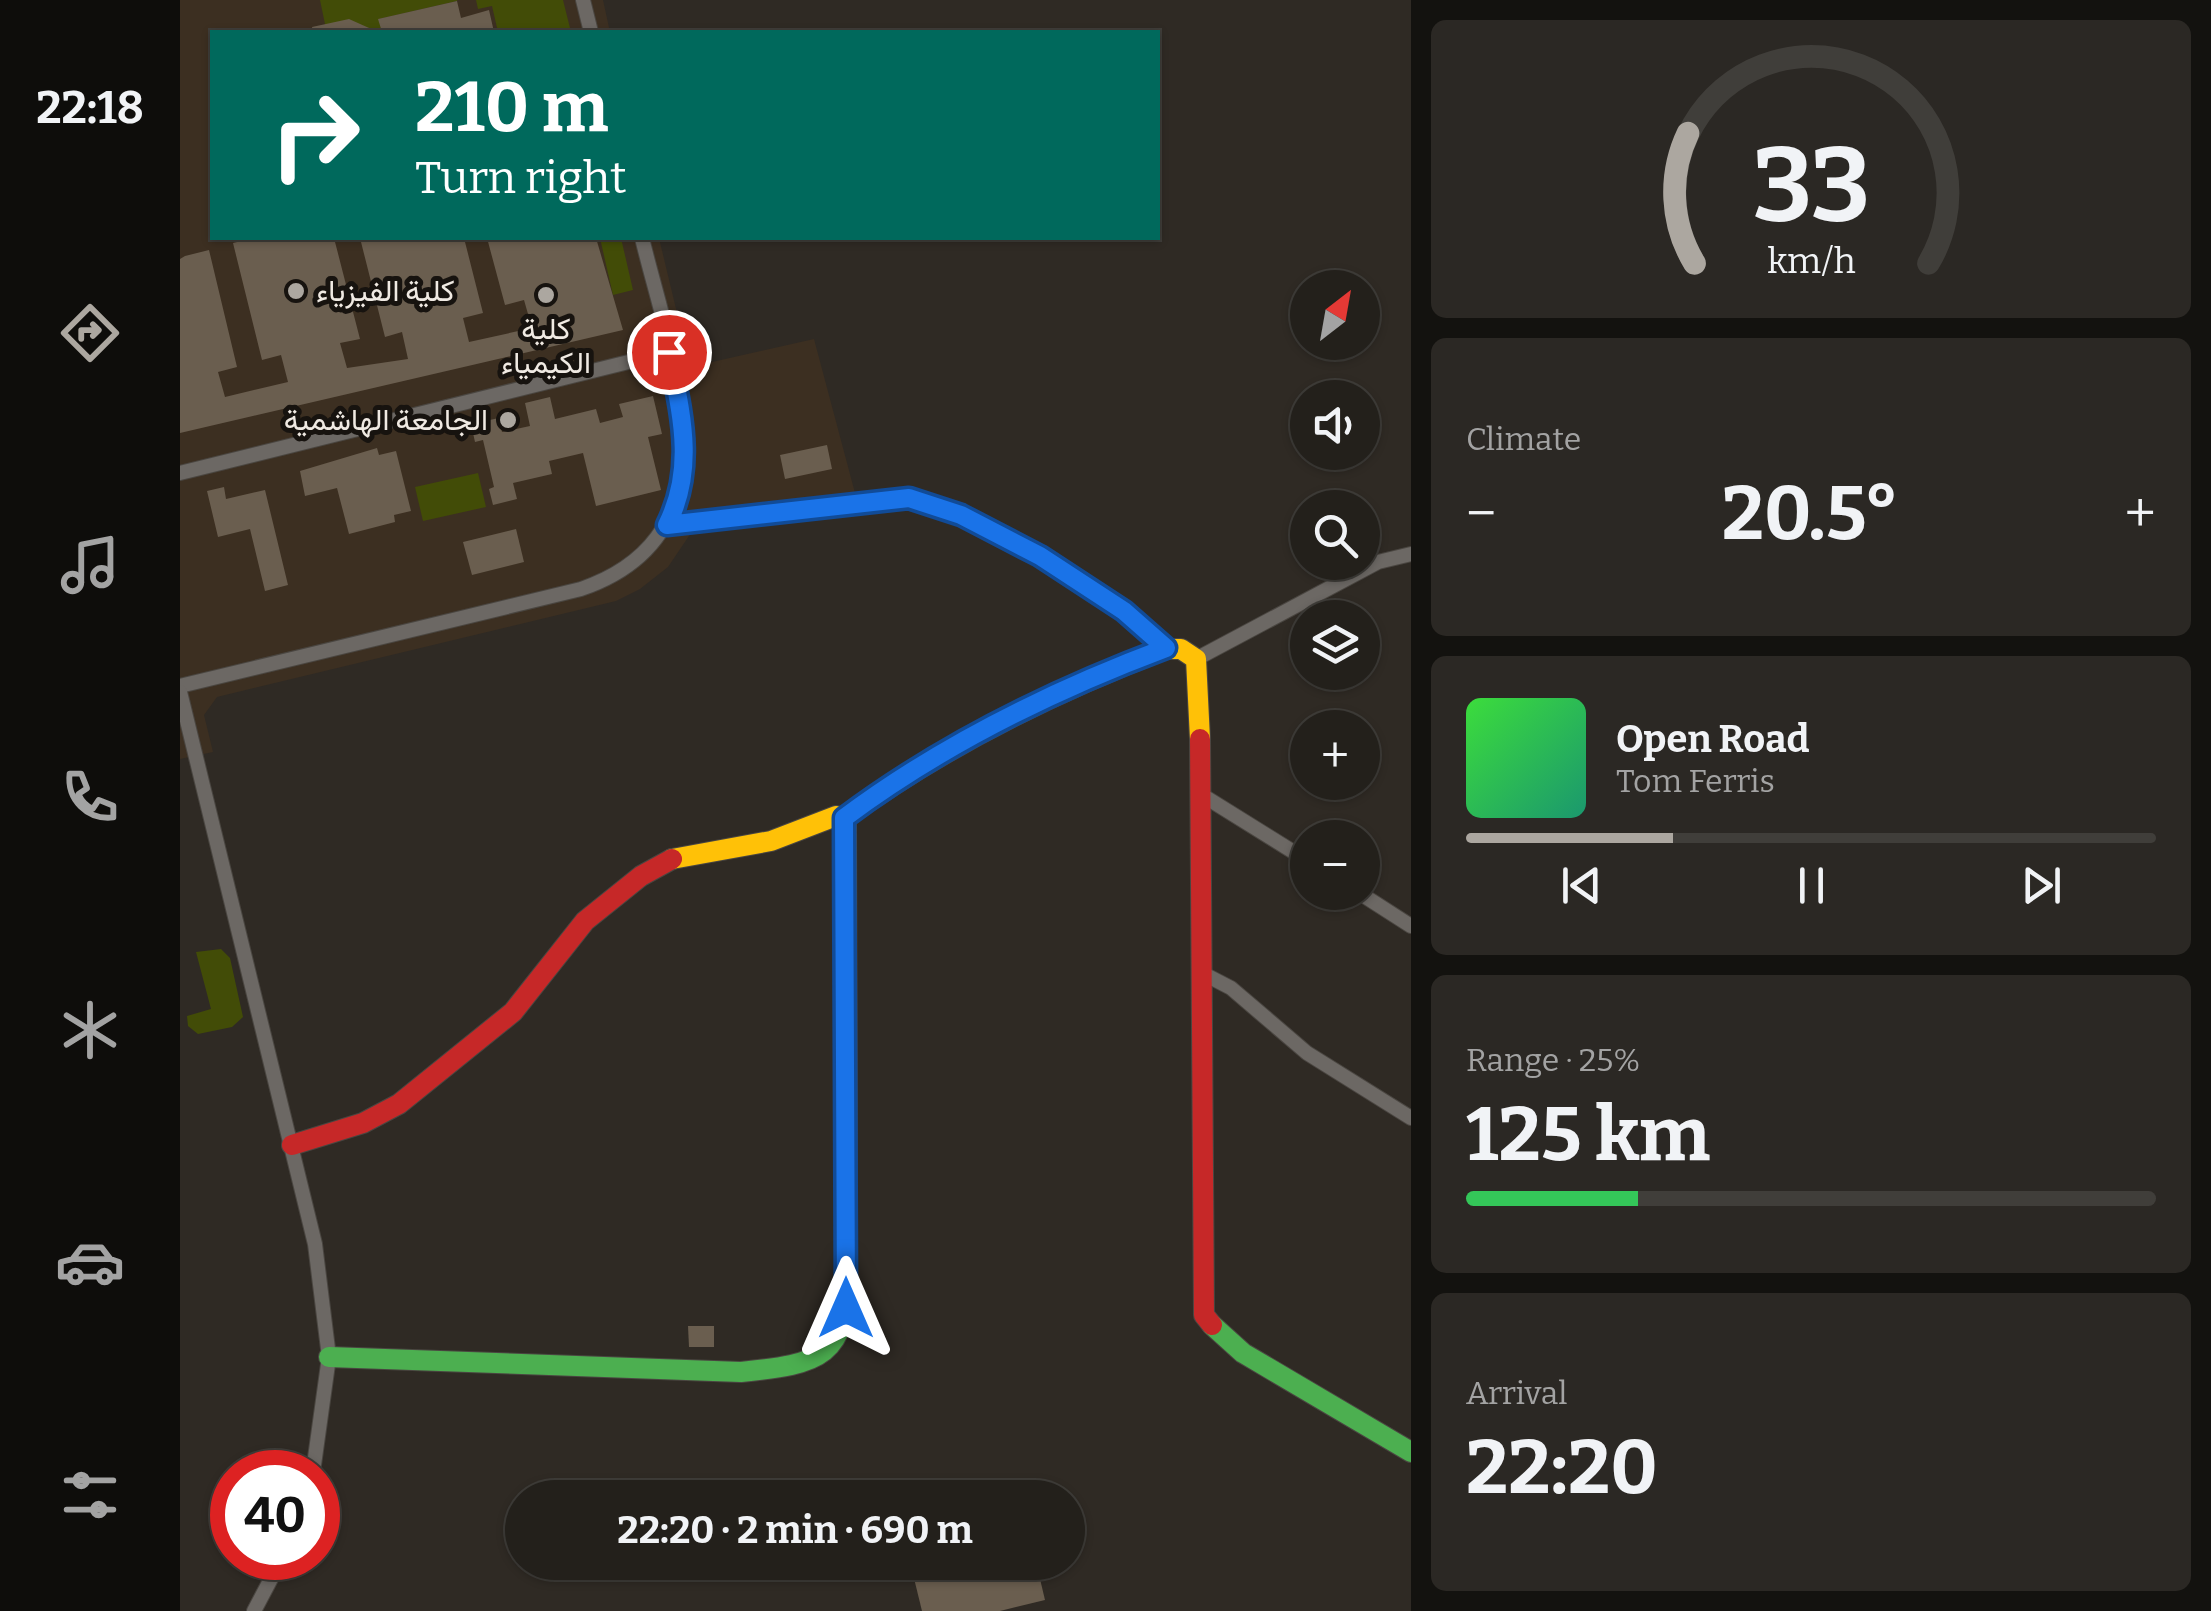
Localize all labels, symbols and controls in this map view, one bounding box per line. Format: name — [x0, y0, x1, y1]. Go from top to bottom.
text: 210 m — [415, 66, 608, 150]
icon: right — [250, 70, 380, 200]
text: 22:18 — [36, 81, 144, 135]
text: 33 — [1752, 124, 1870, 249]
text: Turn right — [415, 151, 627, 205]
text: km/h — [1767, 240, 1855, 282]
north arrow — [1290, 270, 1380, 360]
map controls — [1290, 270, 1380, 910]
place label: كلية الفيزياء — [316, 273, 455, 309]
marker: كلية الفيزياء — [285, 280, 307, 302]
marker: كلية الكيمياء — [535, 284, 557, 306]
icon: directions — [55, 298, 125, 368]
pin — [627, 310, 712, 395]
place label: كلية الكيمياء — [501, 311, 591, 381]
icon: arrive — [642, 325, 697, 380]
button: sound — [1290, 380, 1380, 470]
place label: الجامعة الهاشمية — [284, 402, 488, 438]
marker: الجامعة الهاشمية — [497, 409, 519, 431]
text: Climate — [1466, 420, 1581, 458]
text: 20.5° — [1722, 469, 1899, 559]
text: − — [1466, 481, 1496, 547]
text: + — [2125, 481, 2156, 547]
button: search — [1290, 490, 1380, 580]
icon: music — [55, 530, 125, 600]
button: layers — [1290, 600, 1380, 690]
button: + — [1290, 710, 1380, 800]
text: Open Road — [1616, 716, 1809, 762]
icon: phone — [55, 762, 125, 832]
text: Tom Ferris — [1616, 762, 1775, 800]
button: − — [1290, 820, 1380, 910]
icon: previous — [1554, 858, 1609, 913]
icon: pause — [1784, 858, 1839, 913]
icon: next — [2014, 858, 2069, 913]
icon: climate — [55, 995, 125, 1065]
text: Range · 25% — [1466, 1041, 1640, 1079]
text: 125 km — [1466, 1090, 1710, 1180]
icon: car — [55, 1227, 125, 1297]
position arrow — [794, 1256, 898, 1360]
text: Arrival — [1466, 1374, 1567, 1412]
text: 22:20 — [1466, 1423, 1658, 1513]
speed limit sign: 40 — [210, 1450, 340, 1580]
icon: filters — [55, 1460, 125, 1530]
text: 22:20 · 2 min · 690 m — [617, 1507, 973, 1553]

